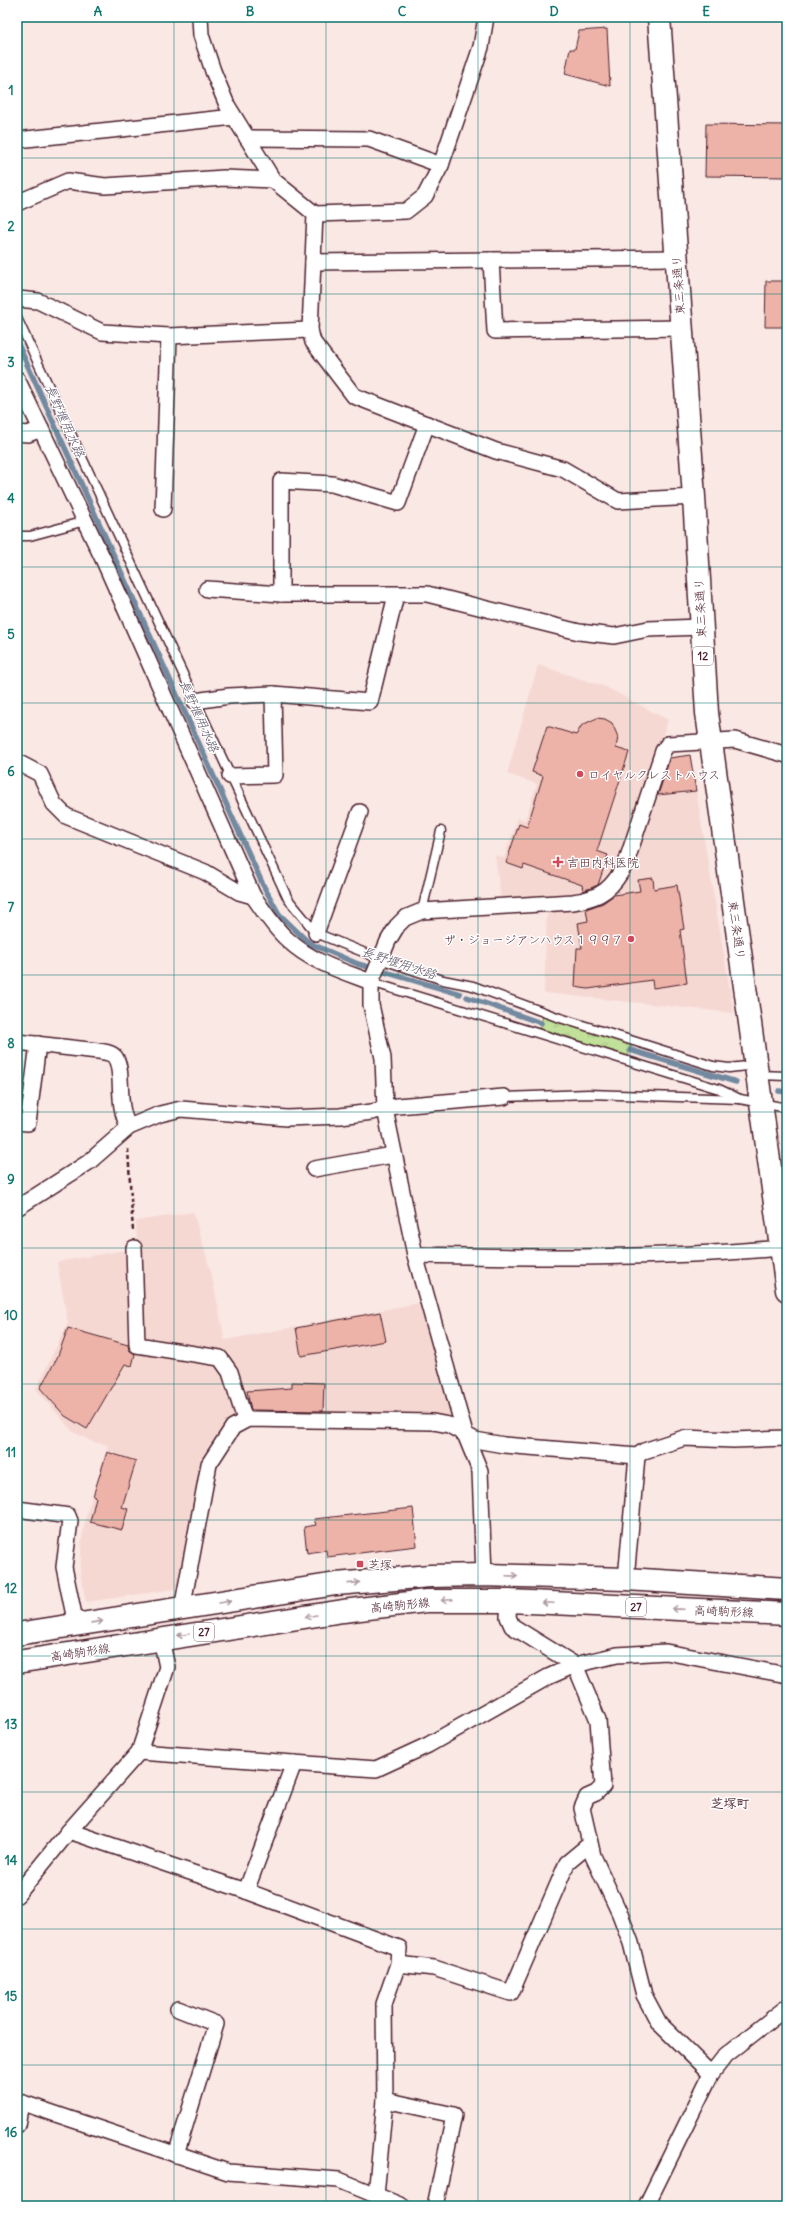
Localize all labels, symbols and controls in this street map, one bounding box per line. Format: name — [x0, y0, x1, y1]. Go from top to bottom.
text: A — [94, 3, 103, 20]
text: B — [246, 3, 255, 20]
text: C — [398, 3, 407, 20]
text: D — [549, 3, 559, 20]
text: E — [702, 3, 710, 20]
text: 1 — [8, 82, 14, 99]
text: 2 — [7, 218, 15, 235]
street label: 東三条通り — [668, 255, 688, 315]
text: 3 — [7, 354, 15, 371]
water label: 長野堰用水路 — [41, 382, 89, 461]
text: 4 — [7, 490, 15, 507]
street label: 東三条通り — [691, 578, 709, 638]
text: 5 — [7, 626, 15, 643]
road number: 12 — [693, 647, 713, 665]
water label: 長野堰用水路 — [175, 677, 223, 756]
text: 6 — [7, 763, 15, 780]
place label: ロイヤルクレストハウス — [588, 767, 720, 782]
marker: ロイヤルクレストハウス — [575, 769, 585, 779]
place label: 吉田内科医院 — [567, 855, 639, 870]
marker: 吉田内科医院 — [552, 856, 564, 868]
text: 7 — [8, 899, 15, 916]
street label: 東三条通り — [725, 899, 749, 961]
place label: ザ・ジョージアンハウス１９９７ — [444, 932, 623, 947]
marker: ザ・ジョージアンハウス１９９７ — [626, 934, 636, 944]
water label: 長野堰用水路 — [359, 943, 440, 983]
text: 8 — [7, 1035, 15, 1052]
text: 9 — [7, 1171, 15, 1188]
text: 10 — [4, 1307, 18, 1324]
text: 11 — [6, 1444, 16, 1461]
place label: 芝塚 — [368, 1557, 392, 1572]
marker: 芝塚 — [355, 1559, 365, 1569]
one-way arrow — [505, 1572, 518, 1580]
one-way arrow — [347, 1579, 360, 1586]
text: 12 — [5, 1580, 17, 1597]
street label: 高崎駒形線 — [369, 1594, 431, 1616]
one-way arrow — [441, 1597, 454, 1604]
one-way arrow — [219, 1598, 232, 1606]
road number: 27 — [626, 1598, 646, 1616]
one-way arrow — [542, 1599, 555, 1607]
street label: 高崎駒形線 — [694, 1602, 754, 1620]
one-way arrow — [672, 1605, 685, 1613]
one-way arrow — [305, 1612, 318, 1620]
one-way arrow — [90, 1618, 103, 1626]
road number: 27 — [194, 1623, 214, 1641]
one-way arrow — [177, 1632, 190, 1640]
street label: 高崎駒形線 — [49, 1640, 111, 1664]
text: 13 — [5, 1716, 17, 1733]
district label: 芝塚町 — [710, 1795, 750, 1812]
text: 14 — [5, 1852, 18, 1869]
text: 15 — [5, 1988, 18, 2005]
text: 16 — [5, 2124, 18, 2141]

